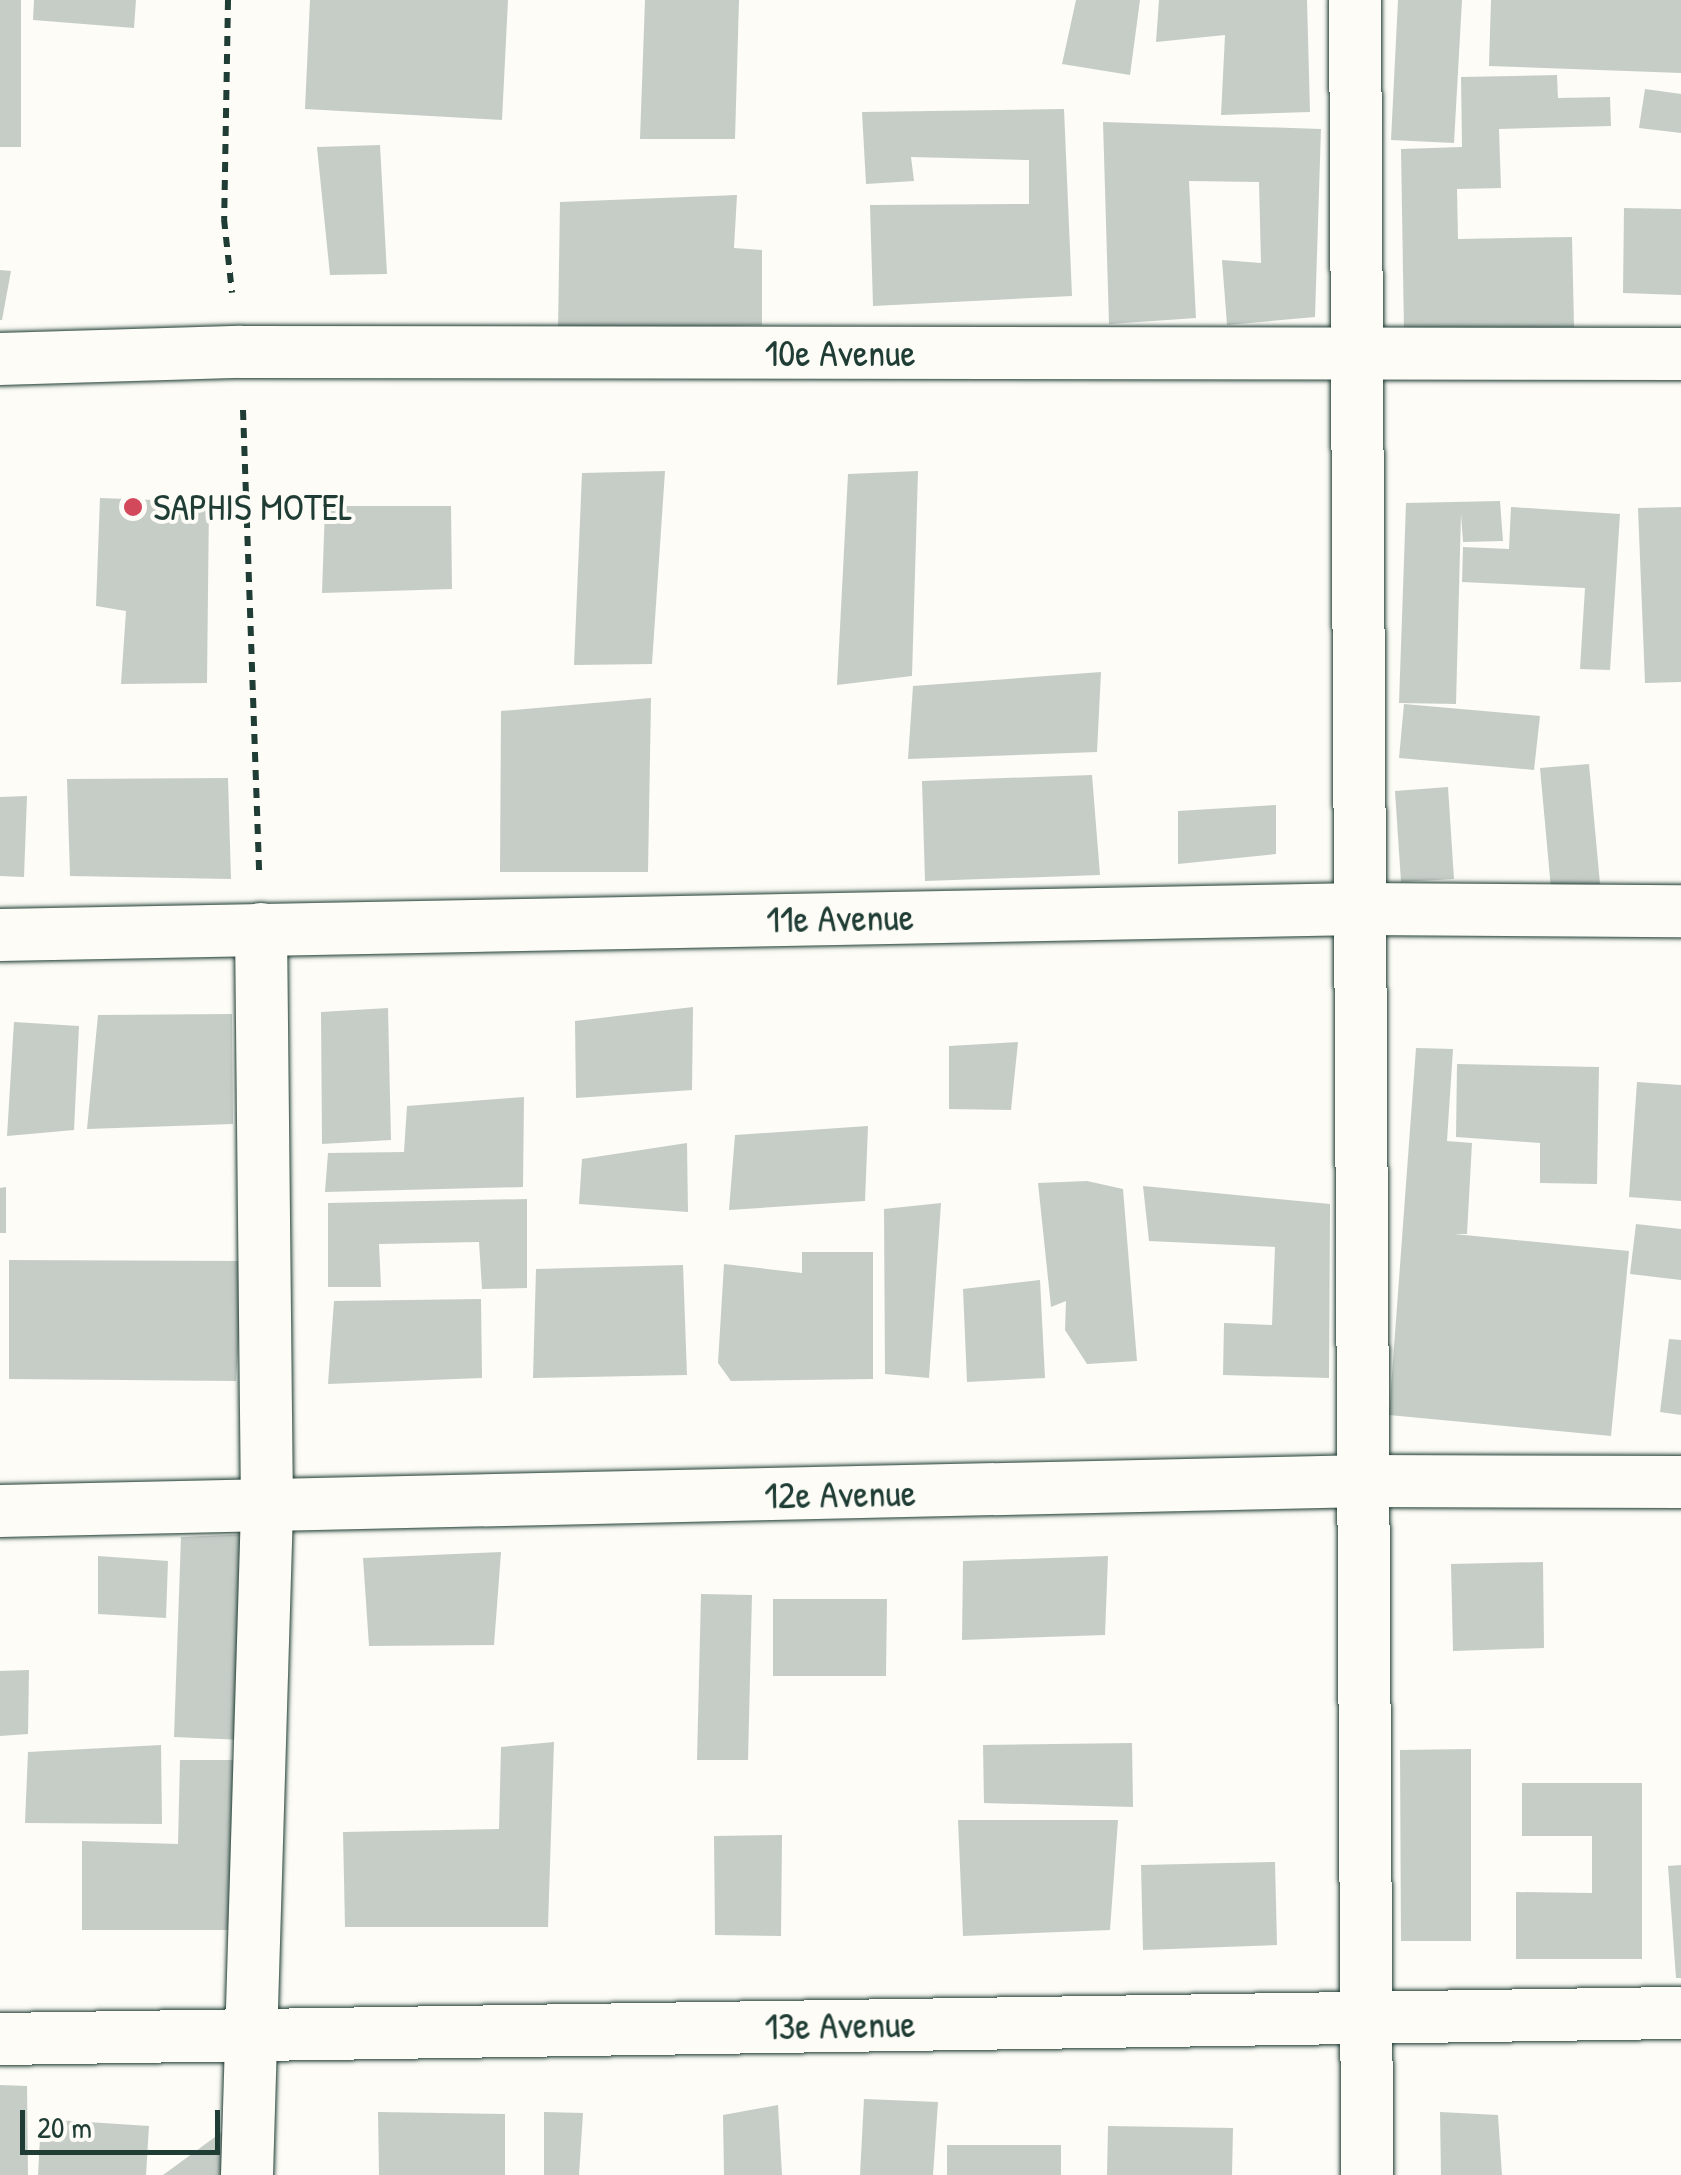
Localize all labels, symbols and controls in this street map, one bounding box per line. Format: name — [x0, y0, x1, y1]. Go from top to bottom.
street label: 10e Avenue — [764, 330, 916, 376]
place label: SAPHIS MOTEL — [153, 484, 353, 530]
marker: SAPHIS MOTEL — [122, 496, 144, 518]
street label: 11e Avenue — [766, 894, 914, 942]
street label: 12e Avenue — [764, 1470, 916, 1518]
street label: 13e Avenue — [764, 2001, 916, 2049]
scale bar — [25, 2090, 225, 2152]
text: 20 m — [37, 2107, 92, 2147]

